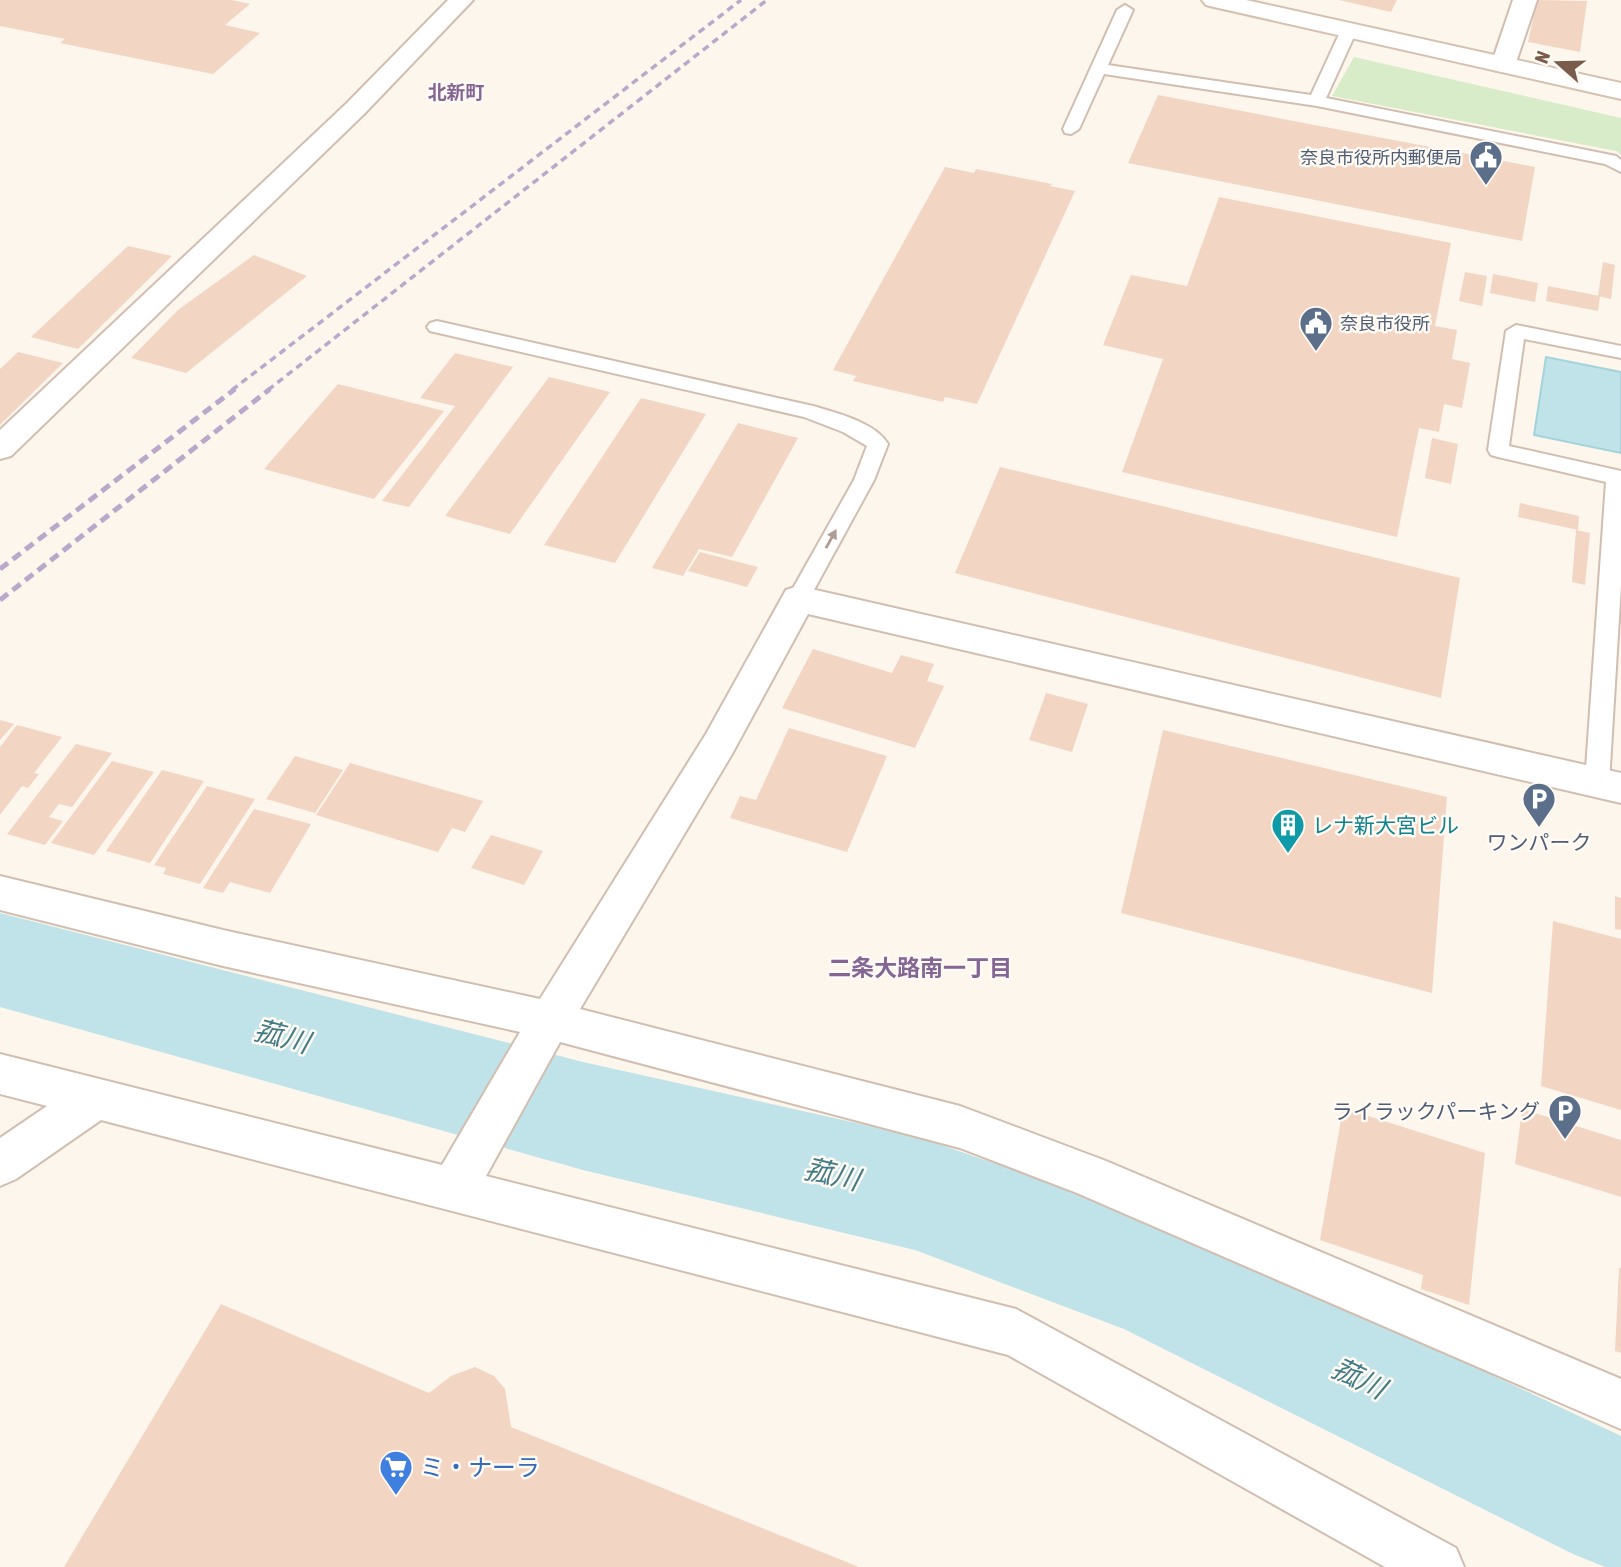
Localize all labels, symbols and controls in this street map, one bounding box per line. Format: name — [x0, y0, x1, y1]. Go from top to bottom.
north arrow — [1523, 28, 1593, 98]
text: N — [1530, 48, 1554, 66]
district label: 北新町 — [427, 81, 485, 103]
public building icon: 奈良市役所内郵便局 — [1467, 138, 1505, 187]
place label: 奈良市役所内郵便局 — [1300, 147, 1462, 168]
public building icon: 奈良市役所 — [1297, 304, 1335, 353]
place label: 奈良市役所 — [1340, 313, 1430, 334]
one-way arrow — [825, 530, 837, 549]
parking icon: ワンパーク — [1520, 780, 1558, 829]
building icon: レナ新大宮ビル — [1269, 806, 1307, 855]
place label: レナ新大宮ビル — [1312, 813, 1459, 837]
place label: ワンパーク — [1487, 830, 1592, 854]
district label: 二条大路南一丁目 — [828, 955, 1012, 981]
water label: 菰川 — [251, 1013, 316, 1059]
parking icon: ライラックパーキング — [1546, 1092, 1584, 1141]
place label: ライラックパーキング — [1332, 1099, 1540, 1123]
water label: 菰川 — [801, 1152, 866, 1197]
water label: 菰川 — [1327, 1351, 1394, 1406]
supermarket icon: ミ・ナーラ — [377, 1448, 415, 1497]
place label: ミ・ナーラ — [420, 1454, 540, 1481]

